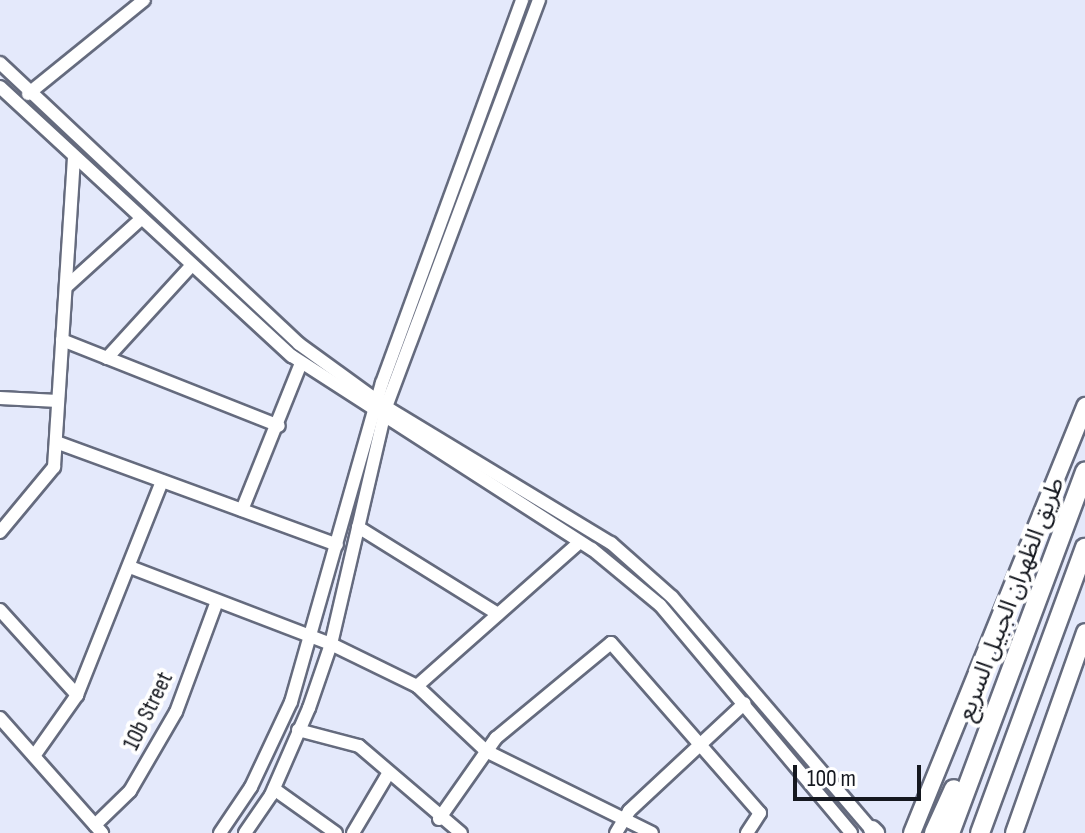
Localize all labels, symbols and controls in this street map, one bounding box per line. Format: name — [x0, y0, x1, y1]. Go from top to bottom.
street label: طريق الظهران الجبيل السريع — [951, 473, 1071, 725]
street label: 10b Street — [117, 667, 179, 755]
scale bar — [797, 749, 925, 799]
text: 100 m — [807, 764, 856, 793]

